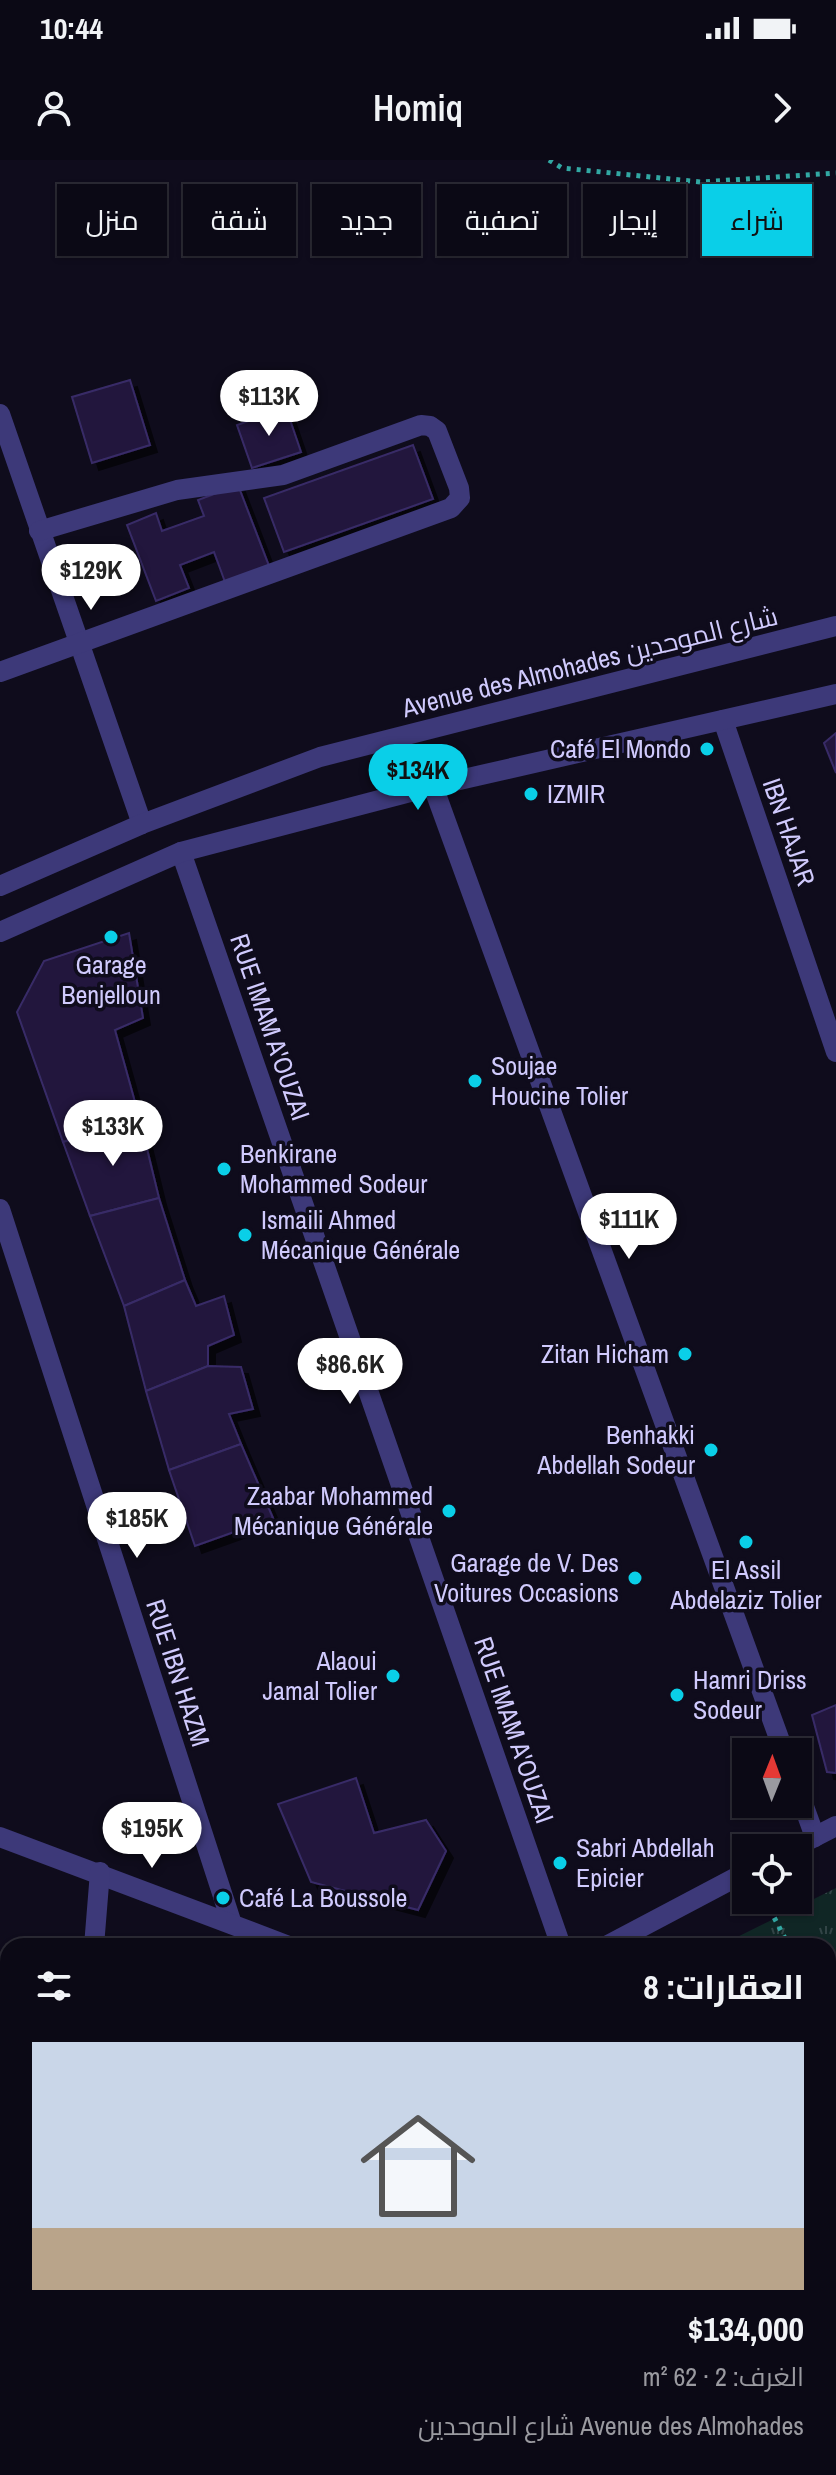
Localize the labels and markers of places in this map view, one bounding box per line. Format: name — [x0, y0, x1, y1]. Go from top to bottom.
pin: $113K — [213, 370, 325, 438]
pin: $129K — [35, 544, 147, 612]
place label: Café El Mondo — [550, 731, 691, 766]
marker: Café El Mondo — [698, 740, 716, 758]
pin: $134K — [362, 744, 474, 812]
place label: IZMIR — [547, 776, 605, 811]
marker: IZMIR — [522, 785, 540, 803]
marker: Garage Benjelloun — [102, 928, 120, 946]
place label: Garage Benjelloun — [61, 947, 161, 1012]
place label: Soujae Houcine Tolier — [491, 1048, 628, 1113]
marker: Soujae Houcine Tolier — [466, 1072, 484, 1090]
pin: $133K — [57, 1100, 169, 1168]
place label: Benkirane Mohammed Sodeur — [240, 1136, 427, 1201]
marker: Benkirane Mohammed Sodeur — [215, 1160, 233, 1178]
pin: $111K — [573, 1193, 685, 1261]
place label: Ismaili Ahmed Mécanique Générale — [261, 1202, 460, 1267]
marker: Ismaili Ahmed Mécanique Générale — [236, 1226, 254, 1244]
place label: Zitan Hicham — [541, 1336, 669, 1371]
pin: $86.6K — [285, 1338, 415, 1406]
marker: Zitan Hicham — [676, 1345, 694, 1363]
place label: Benhakki Abdellah Sodeur — [536, 1417, 695, 1482]
marker: Benhakki Abdellah Sodeur — [702, 1441, 720, 1459]
place label: Zaabar Mohammed Mécanique Générale — [234, 1478, 433, 1543]
pin: $185K — [81, 1492, 193, 1560]
marker: Zaabar Mohammed Mécanique Générale — [440, 1502, 458, 1520]
marker: El Assil Abdelaziz Tolier — [737, 1533, 755, 1551]
place label: Garage de V. Des Voitures Occasions — [434, 1545, 619, 1610]
place label: El Assil Abdelaziz Tolier — [669, 1552, 822, 1617]
marker: Garage de V. Des Voitures Occasions — [626, 1569, 644, 1587]
place label: Alaoui Jamal Tolier — [262, 1643, 377, 1708]
place label: Hamri Driss Sodeur — [693, 1662, 807, 1727]
marker: Alaoui Jamal Tolier — [384, 1667, 402, 1685]
marker: Hamri Driss Sodeur — [668, 1686, 686, 1704]
pin: $195K — [96, 1802, 208, 1870]
place label: Sabri Abdellah Epicier — [576, 1830, 715, 1895]
marker: Sabri Abdellah Epicier — [551, 1854, 569, 1872]
place label: Café La Boussole — [239, 1880, 407, 1915]
marker: Café La Boussole — [214, 1889, 232, 1907]

